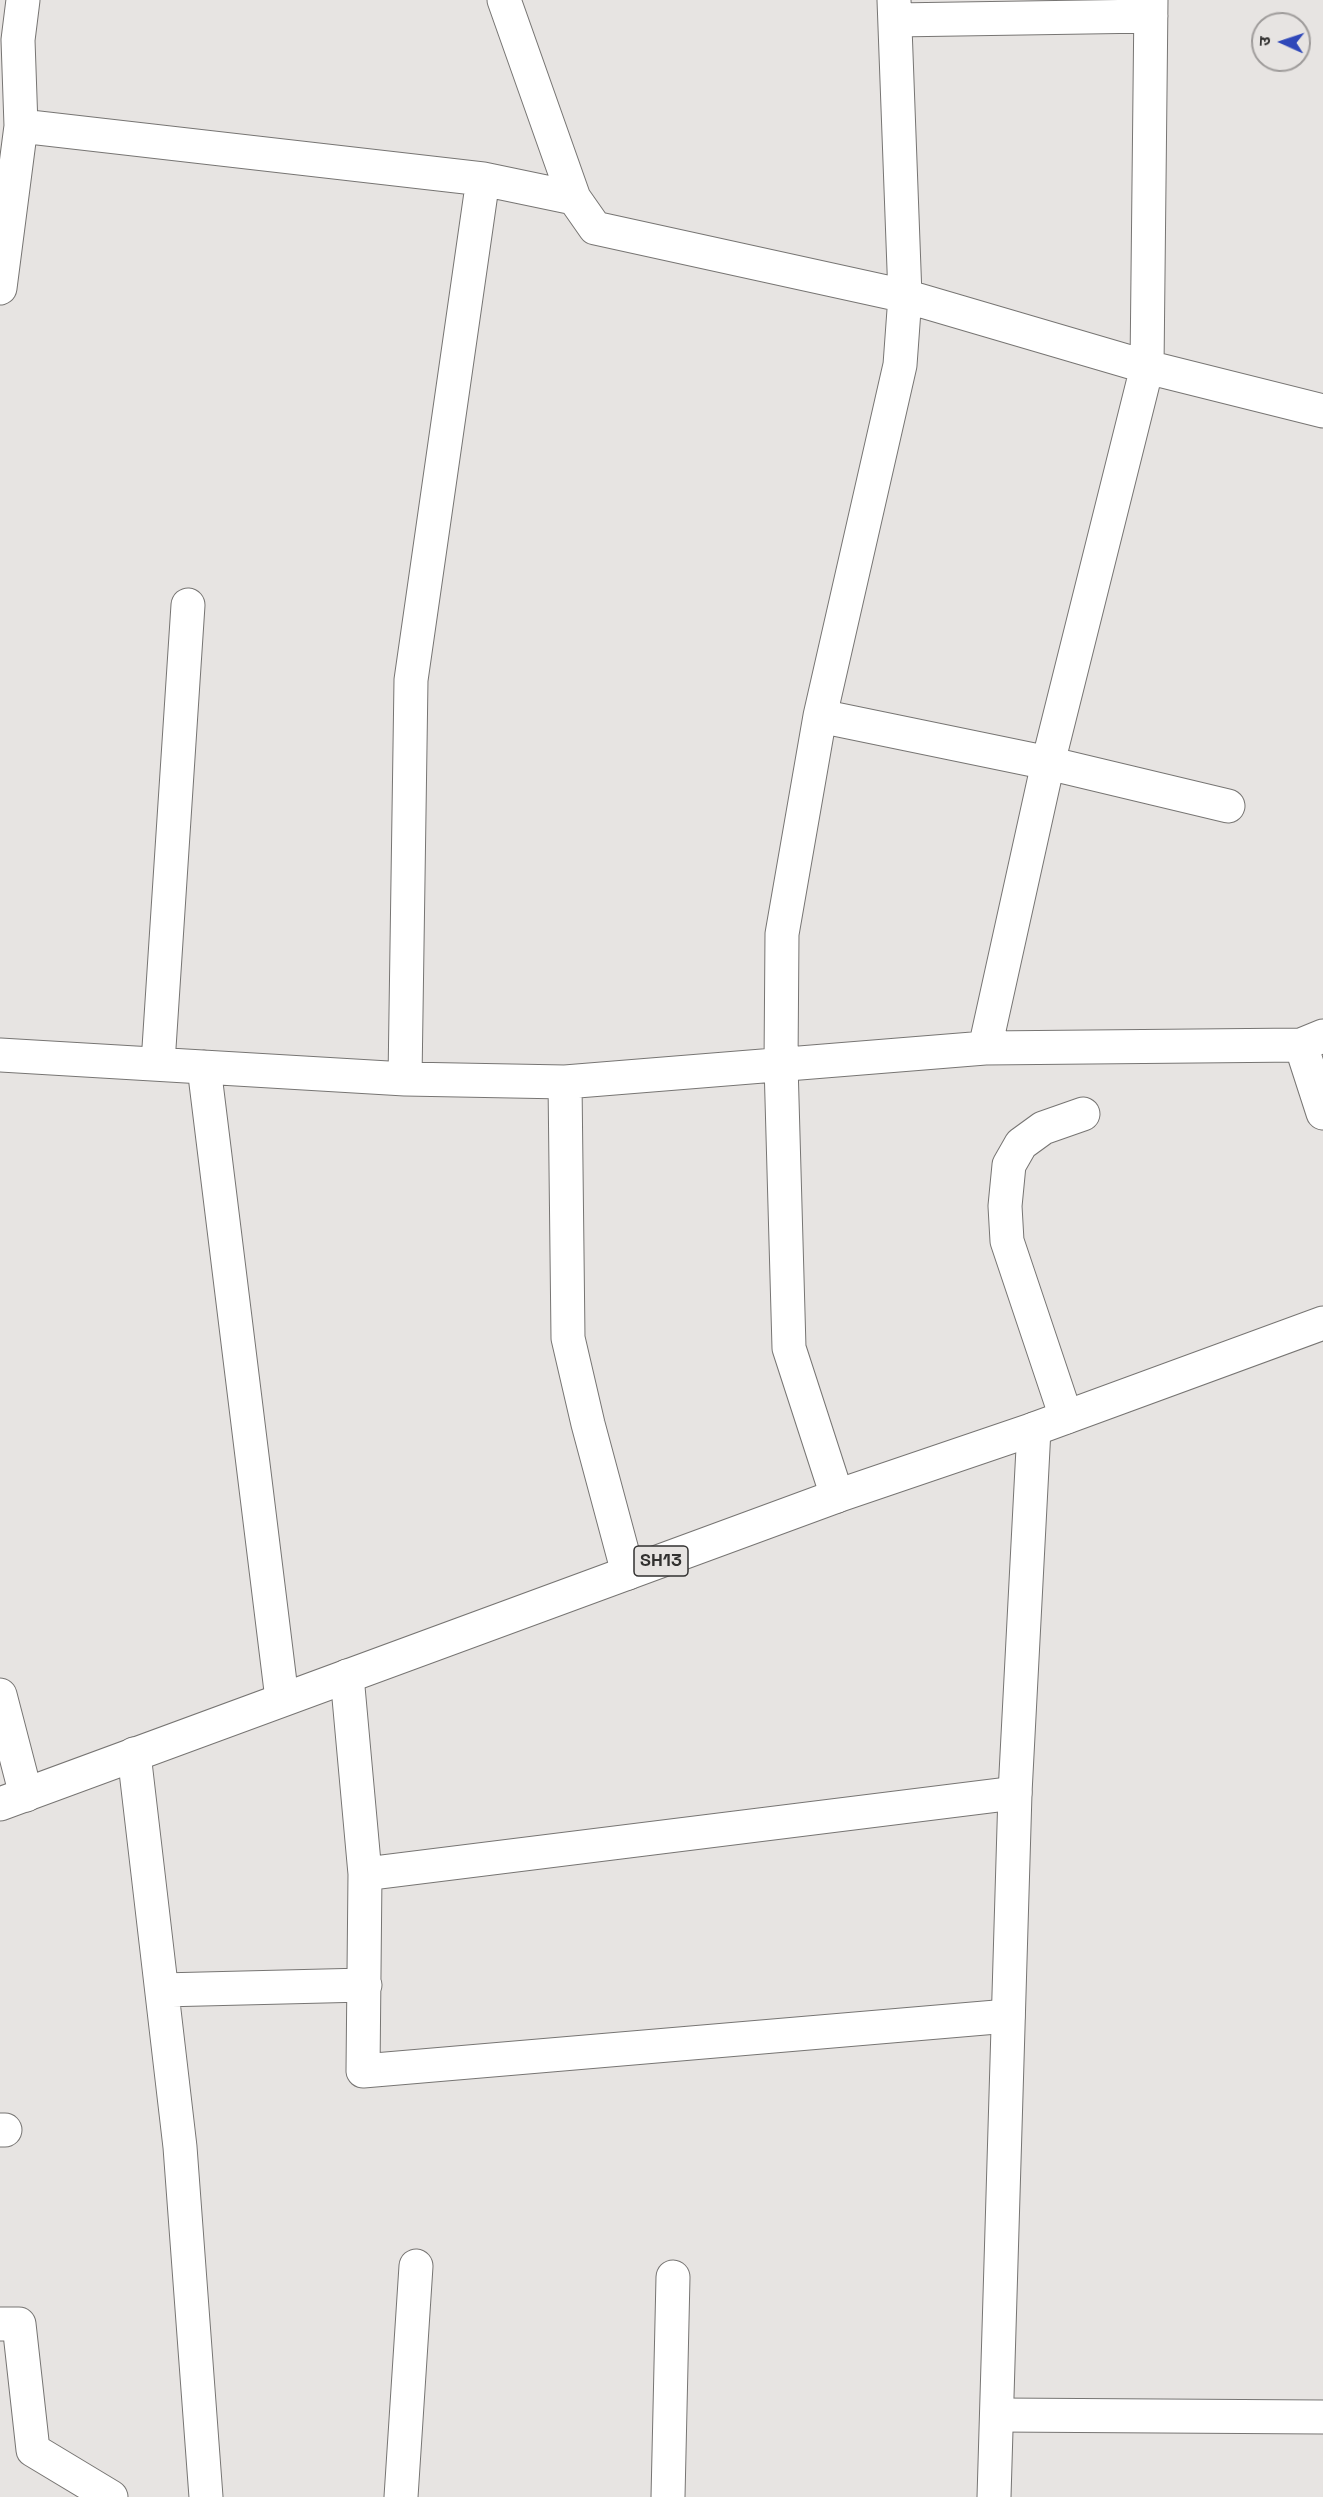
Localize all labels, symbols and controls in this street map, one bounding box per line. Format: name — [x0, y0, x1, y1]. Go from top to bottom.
north arrow — [1251, 12, 1311, 72]
text: उ — [1254, 36, 1275, 46]
road number: SH13 — [634, 1546, 688, 1576]

